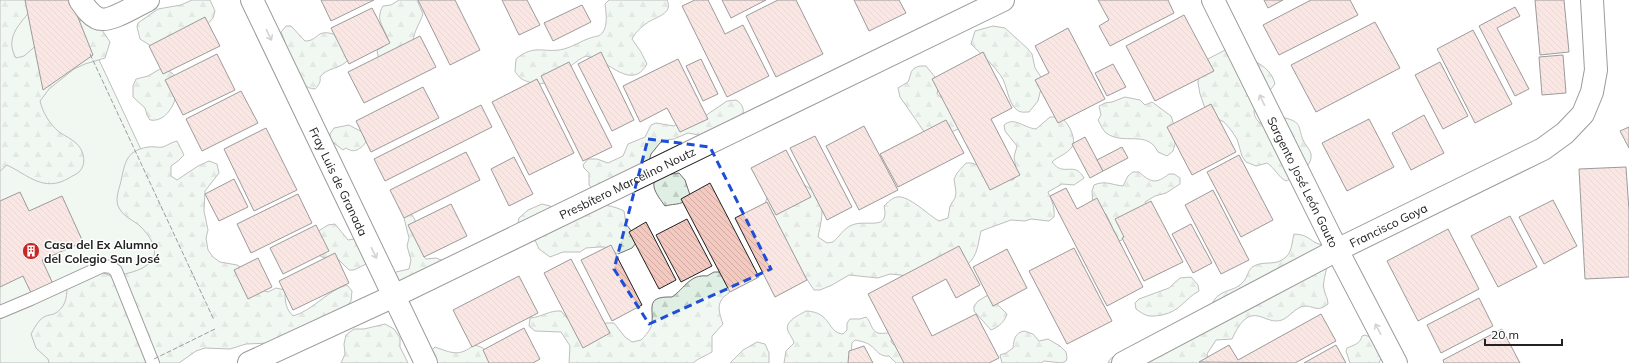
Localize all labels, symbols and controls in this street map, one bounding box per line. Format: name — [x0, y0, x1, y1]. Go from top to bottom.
one-way arrow — [266, 29, 273, 41]
one-way arrow — [1258, 94, 1266, 106]
street label: Sargento José León Gauto — [1264, 114, 1342, 250]
street label: Fray Luis de Granada — [306, 124, 371, 238]
street label: Presbítero Marcelino Noutz — [557, 143, 698, 222]
street label: Francisco Goya — [1347, 200, 1430, 250]
place label: Casa del Ex Alumno del Colegio San José — [44, 237, 160, 266]
building icon: Casa del Ex Alumno del Colegio San José — [21, 241, 41, 261]
one-way arrow — [371, 247, 378, 259]
scale bar — [1485, 321, 1562, 347]
one-way arrow — [1374, 323, 1381, 335]
text: 20 m — [1491, 327, 1519, 342]

